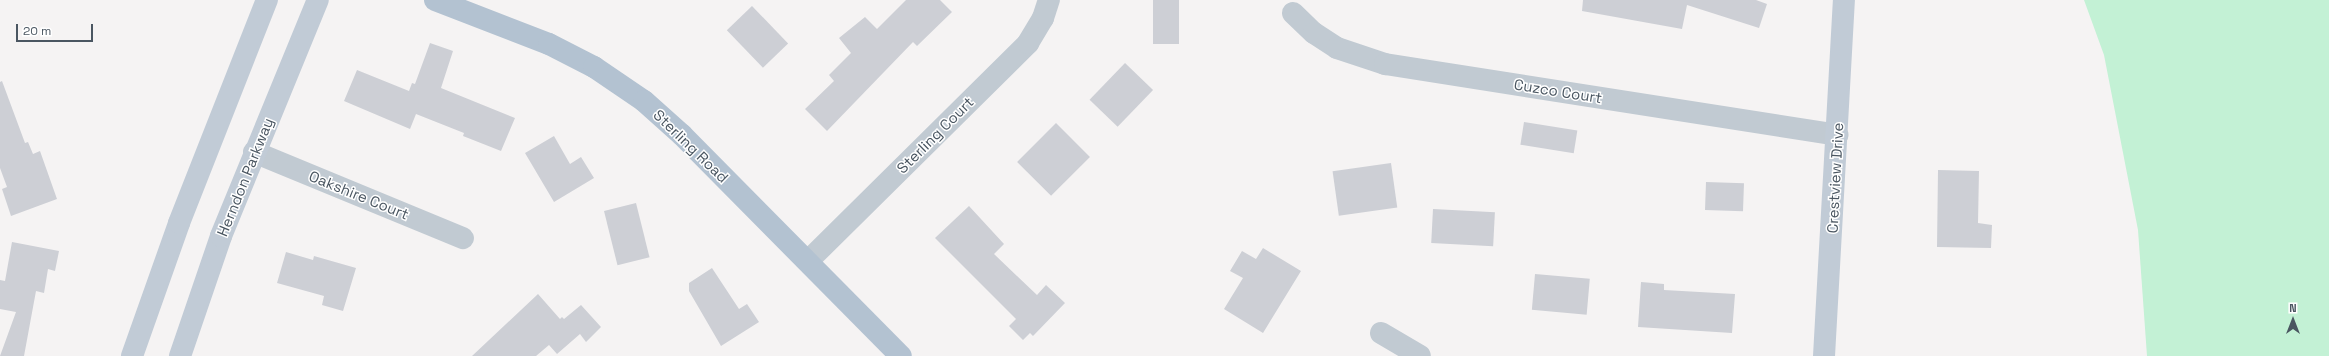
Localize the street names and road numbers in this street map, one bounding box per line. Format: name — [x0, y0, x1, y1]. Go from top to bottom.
street label: Cuzco Court — [1513, 75, 1603, 107]
street label: Sterling Court — [893, 93, 977, 177]
street label: Sterling Road — [650, 106, 732, 186]
street label: Herndon Parkway — [213, 115, 277, 239]
street label: Crestview Drive — [1823, 122, 1847, 234]
street label: Oakshire Court — [306, 167, 412, 223]

